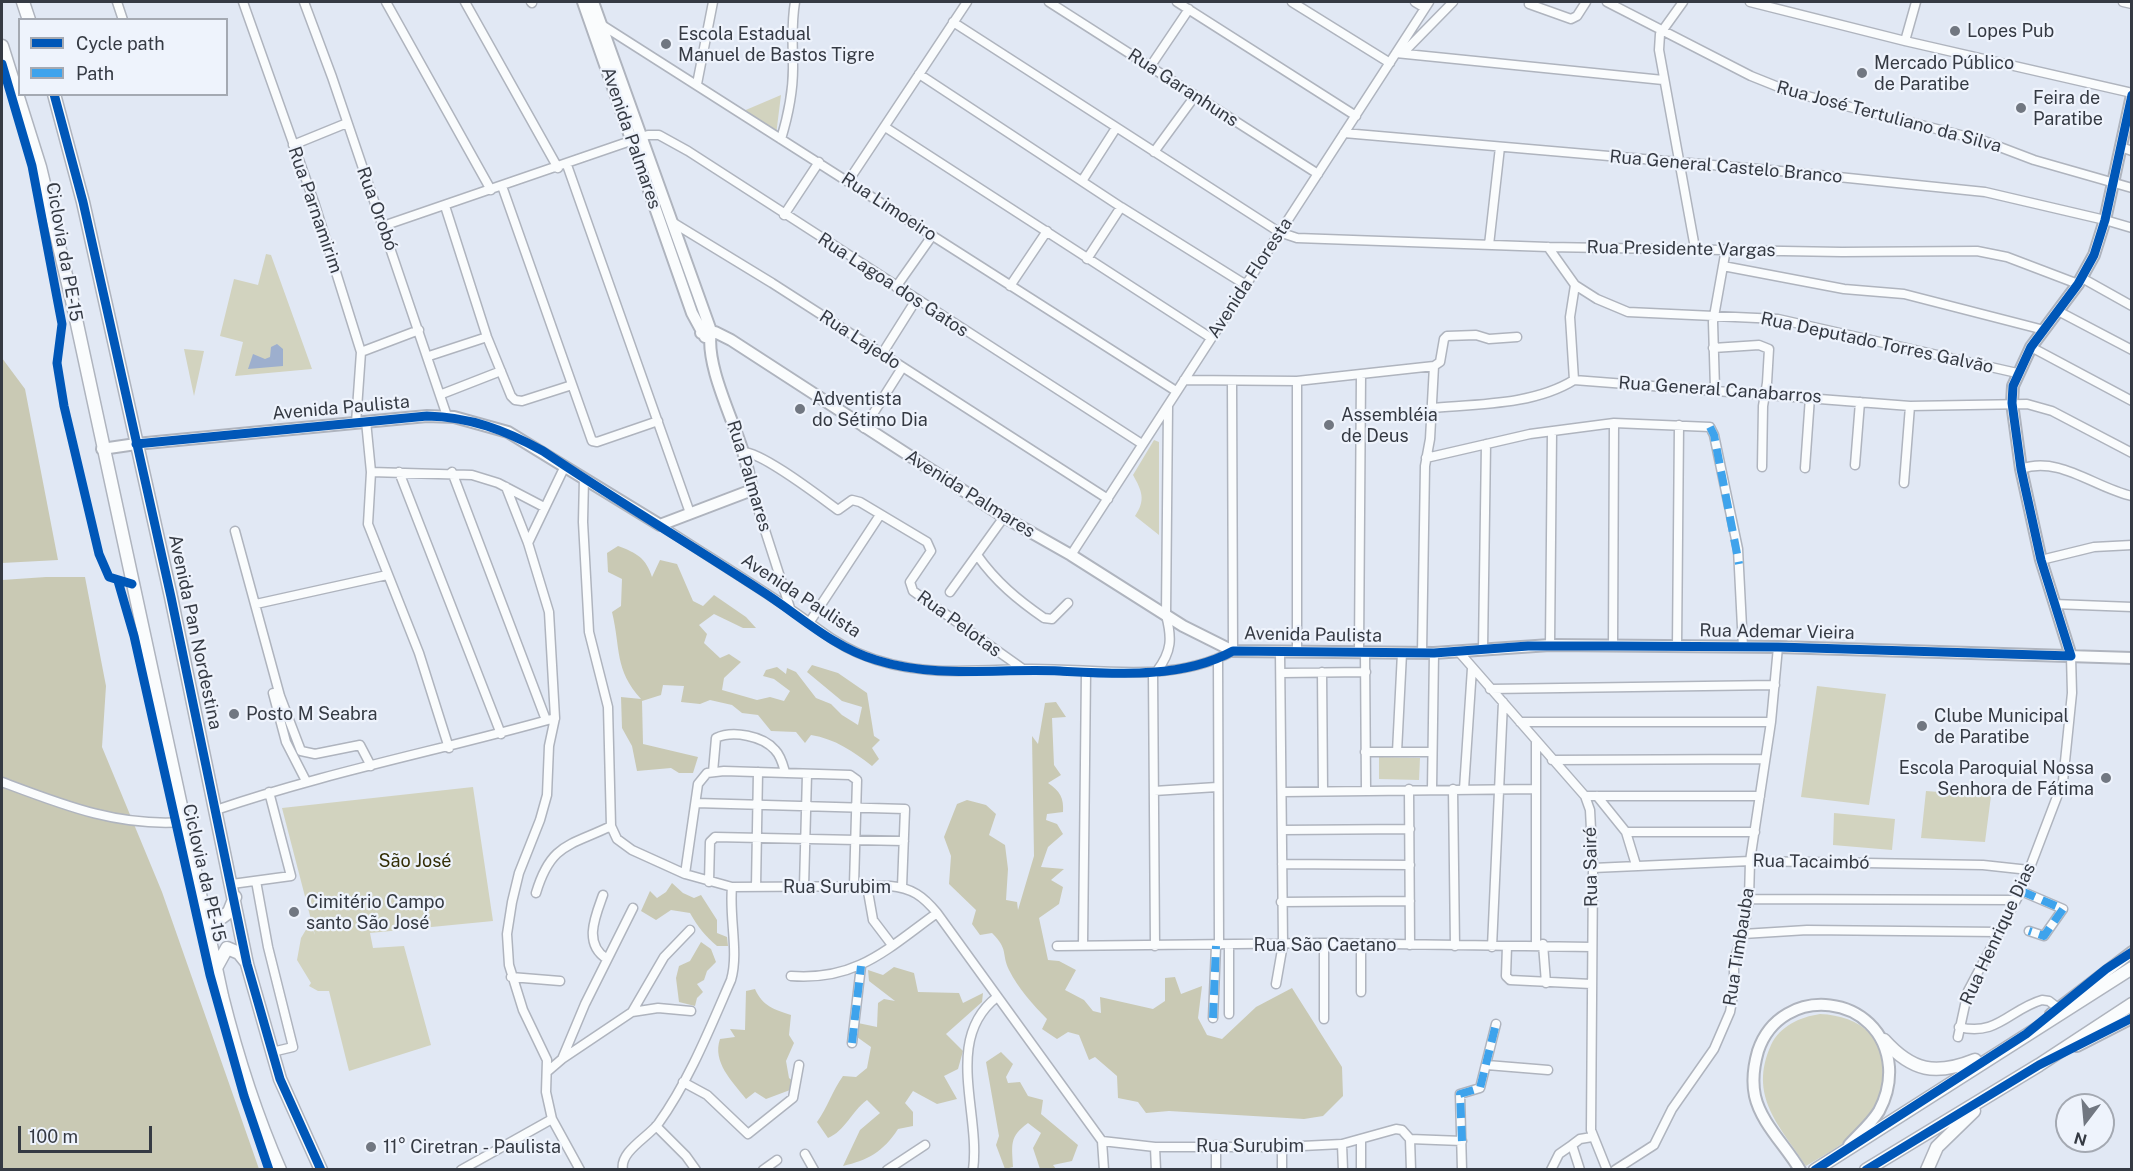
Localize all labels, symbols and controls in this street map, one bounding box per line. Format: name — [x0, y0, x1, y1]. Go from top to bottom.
legend — [18, 18, 228, 96]
place label: Lopes Pub — [1967, 20, 2054, 42]
place label: Escola Estadual Manuel de Bastos Tigre — [678, 23, 875, 66]
marker: Lopes Pub — [1948, 24, 1962, 38]
text: Cycle path — [76, 33, 165, 54]
marker: Escola Estadual Manuel de Bastos Tigre — [659, 37, 673, 51]
street label: Rua Garanhuns — [1124, 44, 1242, 132]
place label: Mercado Público de Paratibe — [1874, 52, 2014, 94]
text: Path — [76, 63, 114, 84]
street label: Avenida Palmares — [597, 64, 665, 212]
marker: Mercado Público de Paratibe — [1855, 66, 1869, 80]
street label: Rua José Tertuliano da Silva — [1774, 77, 2004, 157]
place label: Feira de Paratibe — [2033, 87, 2103, 130]
marker: Feira de Paratibe — [2014, 101, 2028, 115]
street label: Rua Parnamirim — [283, 144, 347, 276]
street label: Rua General Castelo Branco — [1609, 146, 1843, 188]
street label: Rua Orobó — [352, 164, 402, 254]
street label: Rua Limoeiro — [837, 168, 941, 246]
street label: Ciclovia da PE-15 — [41, 181, 87, 323]
street label: Avenida Floresta — [1203, 214, 1297, 342]
street label: Rua Lagoa dos Gatos — [814, 228, 972, 342]
street label: Rua Presidente Vargas — [1586, 237, 1776, 261]
street label: Rua Lajedo — [815, 306, 905, 374]
street label: Rua Deputado Torres Galvão — [1759, 308, 1995, 378]
street label: Rua General Canabarros — [1618, 372, 1822, 408]
place label: Adventista do Sétimo Dia — [812, 388, 928, 430]
street label: Avenida Paulista — [271, 391, 411, 425]
marker: Adventista do Sétimo Dia — [793, 402, 807, 416]
place label: Assembléia de Deus — [1341, 404, 1438, 446]
street label: Rua Palmares — [722, 418, 776, 534]
marker: Assembléia de Deus — [1322, 418, 1336, 432]
street label: Avenida Palmares — [901, 445, 1039, 543]
street label: Avenida Pan Nordestina — [164, 532, 226, 732]
street label: Avenida Paulista — [737, 549, 865, 643]
street label: Rua Pelotas — [913, 586, 1005, 662]
street label: Rua Ademar Vieira — [1699, 620, 1855, 644]
street label: Avenida Paulista — [1244, 623, 1382, 647]
place label: Posto M Seabra — [246, 703, 377, 725]
place label: Clube Municipal de Paratibe — [1934, 705, 2069, 748]
marker: Posto M Seabra — [227, 707, 241, 721]
marker: Clube Municipal de Paratibe — [1915, 719, 1929, 733]
place label: Escola Paroquial Nossa Senhora de Fátima — [1899, 757, 2094, 800]
marker: Escola Paroquial Nossa Senhora de Fátima — [2099, 771, 2113, 785]
street label: Ciclovia da PE-15 — [178, 802, 230, 944]
street label: Rua Sairé — [1579, 827, 1603, 907]
park label: São José — [379, 850, 451, 872]
street label: Rua Tacaimbó — [1752, 850, 1870, 874]
street label: Rua Henrique Dias — [1956, 860, 2040, 1008]
street label: Rua Surubim — [783, 876, 891, 898]
street label: Rua Timbauba — [1719, 886, 1759, 1008]
place label: Cimitério Campo santo São José — [306, 891, 445, 934]
marker: Cimitério Campo santo São José — [287, 905, 301, 919]
street label: Rua São Caetano — [1254, 934, 1396, 956]
north arrow — [2055, 1093, 2115, 1153]
scale bar — [21, 1114, 154, 1152]
text: 100 m — [29, 1126, 78, 1147]
text: N — [2072, 1128, 2089, 1150]
street label: Rua Surubim — [1196, 1135, 1304, 1157]
place label: 11° Ciretran - Paulista — [383, 1136, 561, 1158]
marker: 11° Ciretran - Paulista — [364, 1140, 378, 1154]

